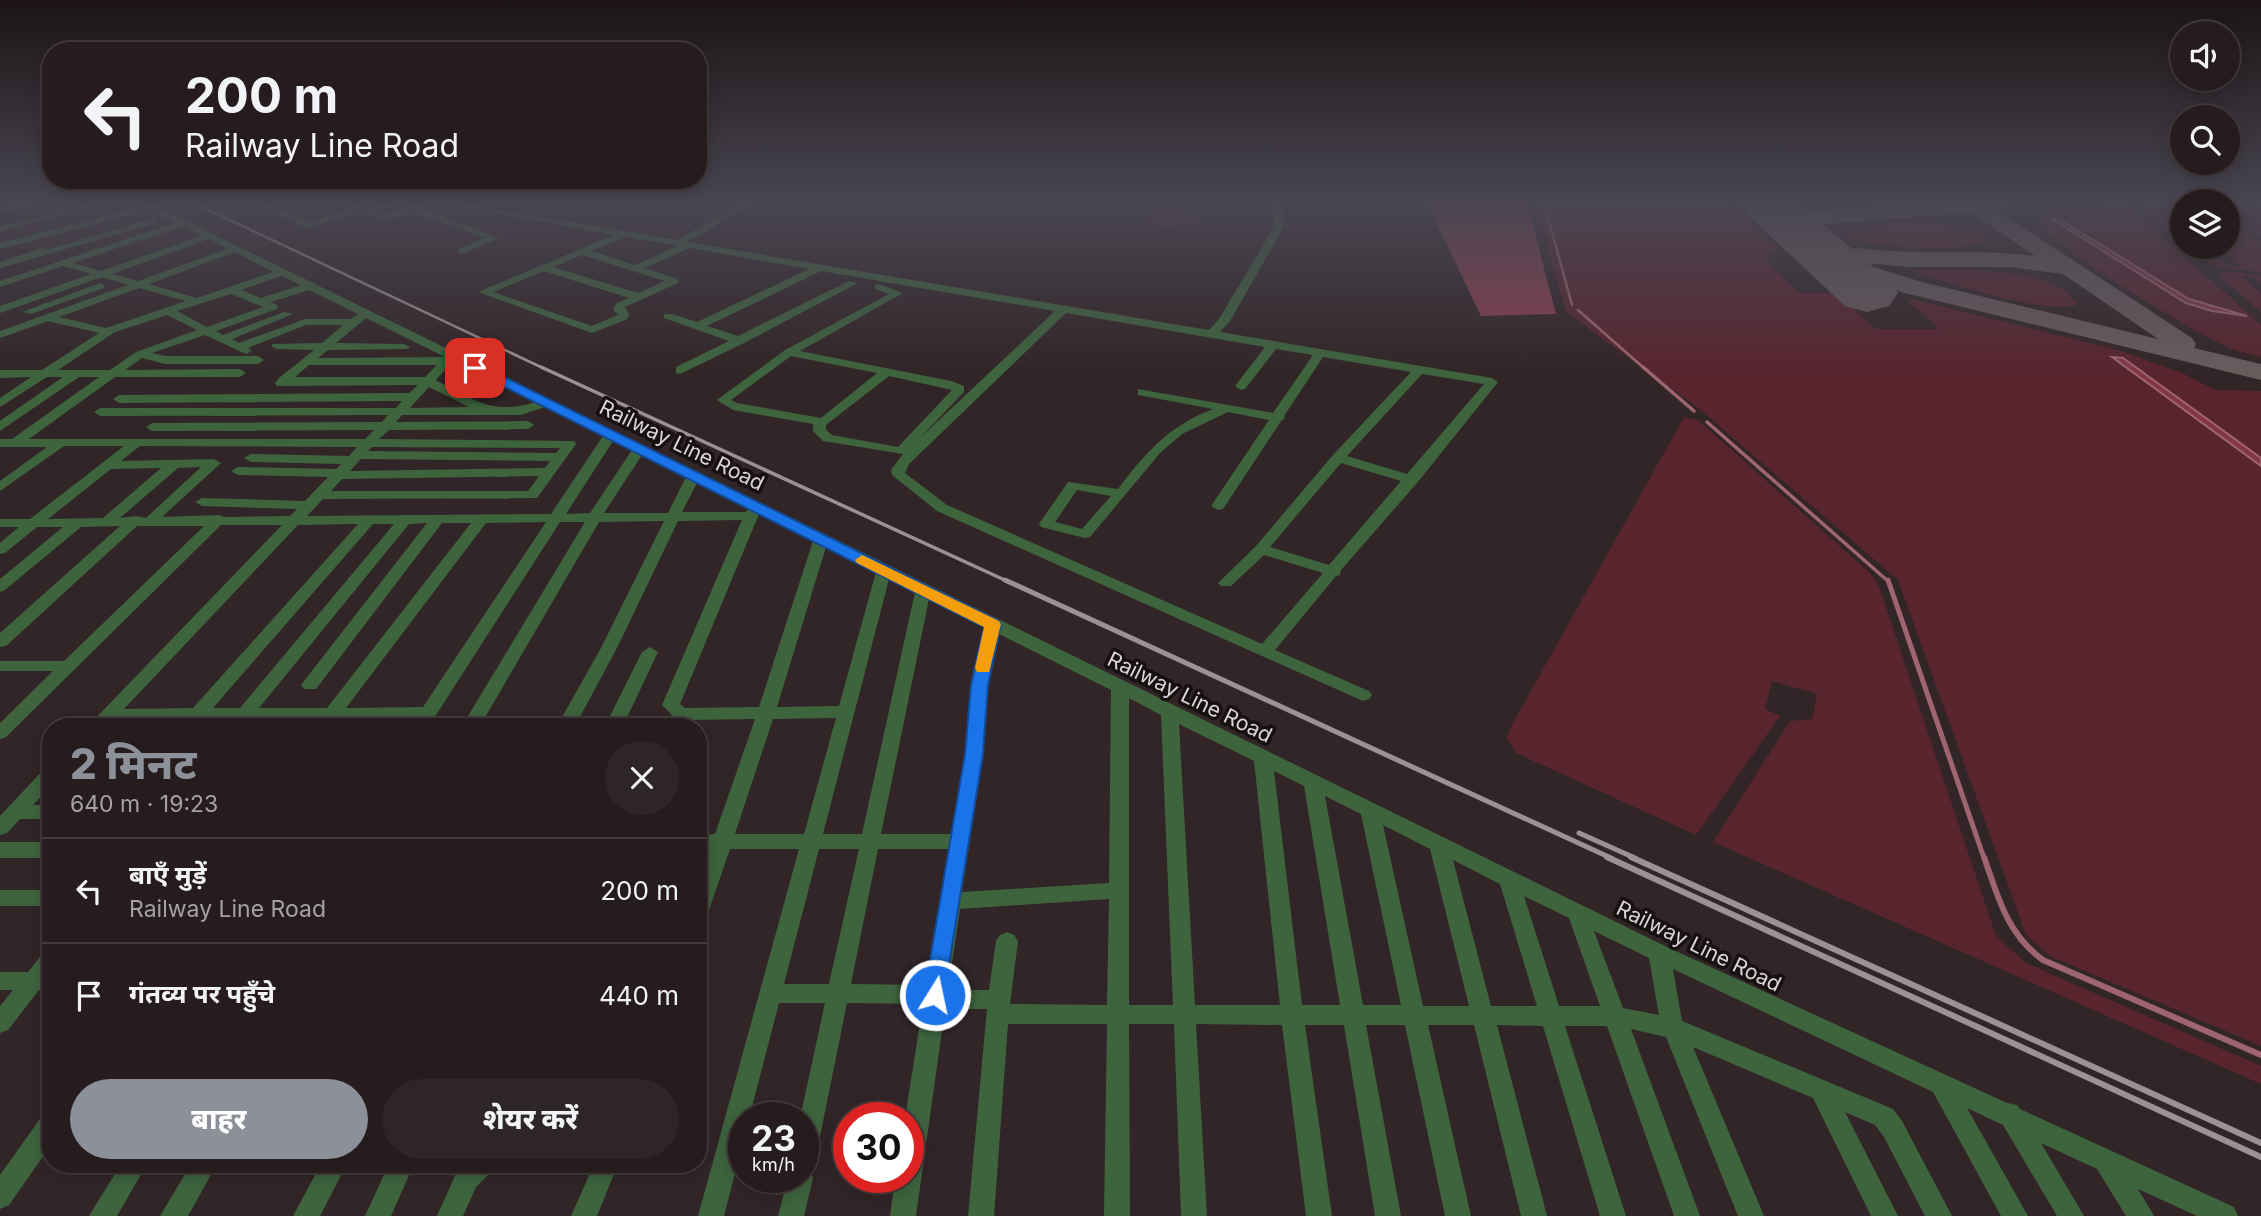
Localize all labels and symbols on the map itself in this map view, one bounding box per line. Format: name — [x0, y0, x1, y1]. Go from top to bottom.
pin — [445, 338, 505, 398]
street label: Railway Line Road — [596, 394, 768, 496]
street label: Railway Line Road — [1104, 646, 1276, 748]
street label: Railway Line Road — [1613, 895, 1785, 997]
position arrow — [898, 958, 972, 1032]
speed limit sign: 30 — [833, 1102, 924, 1193]

